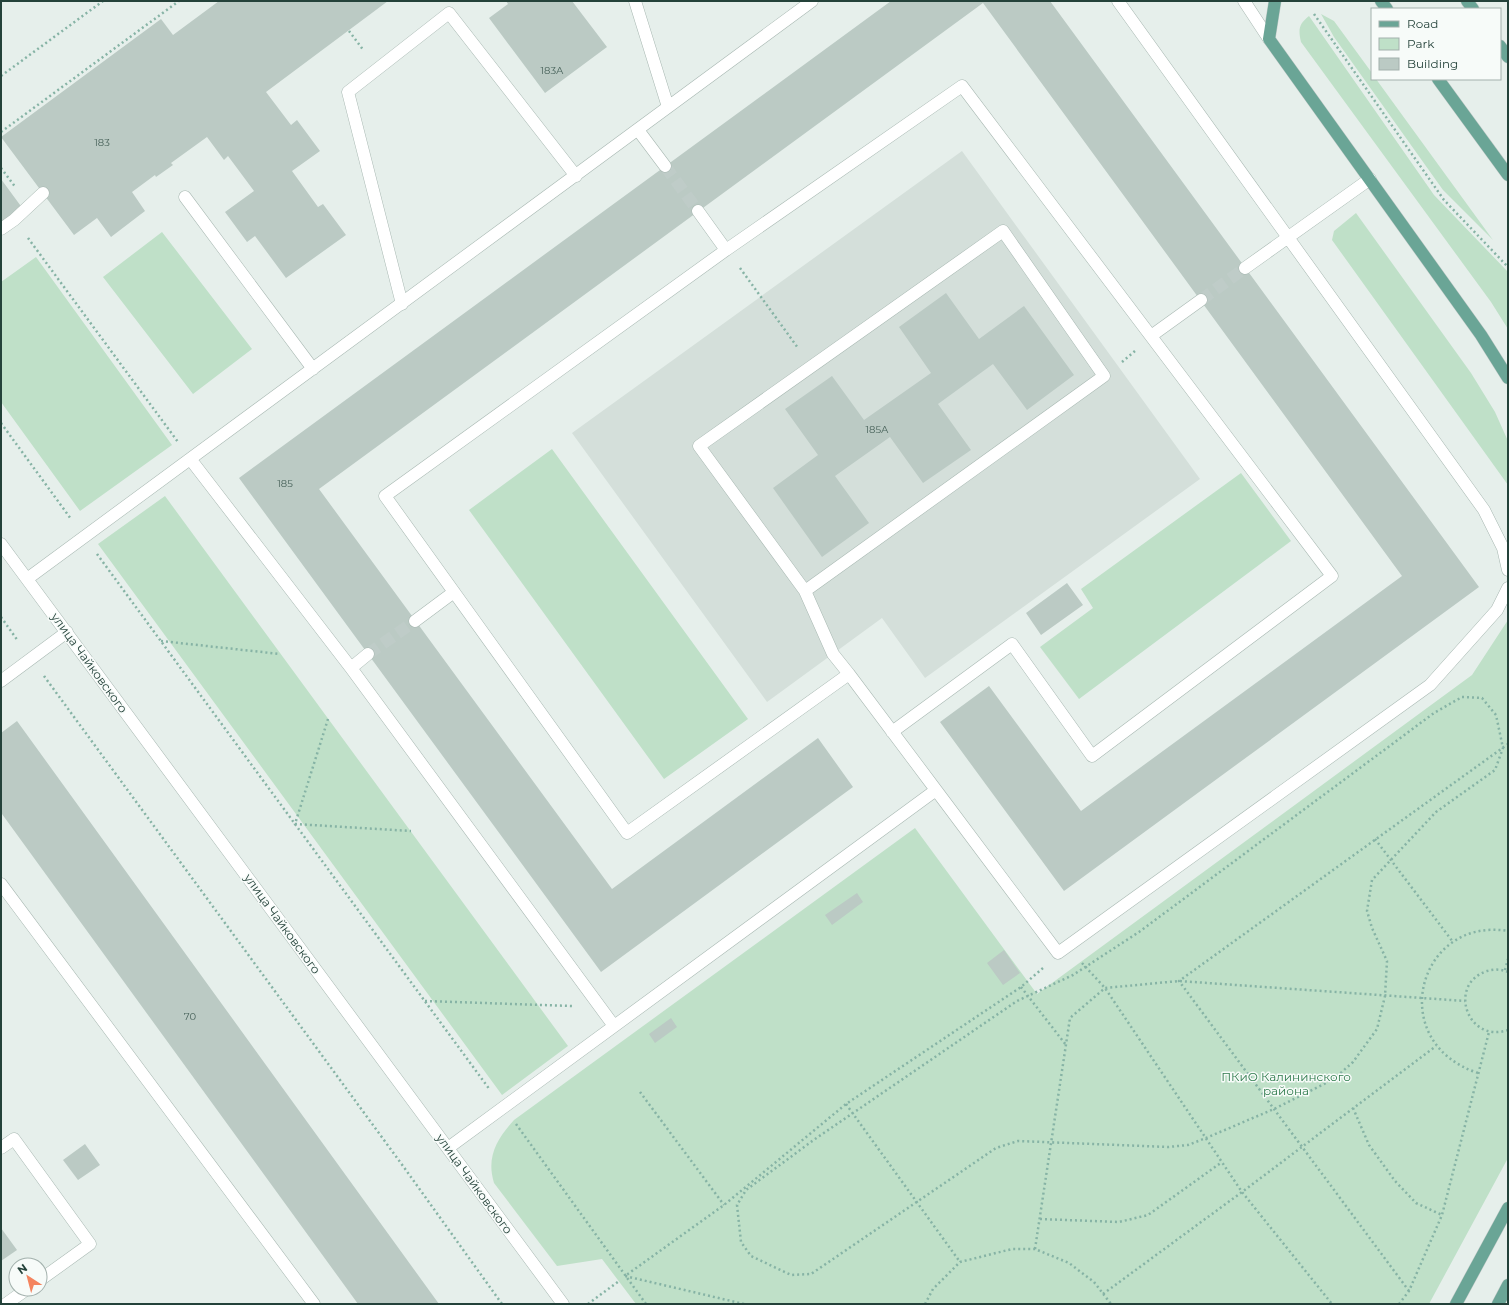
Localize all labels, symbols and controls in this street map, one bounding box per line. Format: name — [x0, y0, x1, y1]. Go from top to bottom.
legend — [1371, 8, 1501, 80]
text: Road — [1407, 16, 1438, 31]
text: Park — [1407, 36, 1435, 51]
text: Building — [1407, 56, 1458, 71]
house number: 183А — [540, 64, 564, 77]
house number: 183 — [94, 136, 110, 149]
house number: 185А — [865, 423, 889, 436]
house number: 185 — [277, 477, 293, 490]
street label: улица Чайковского — [47, 609, 131, 716]
street label: улица Чайковского — [240, 870, 324, 977]
house number: 70 — [184, 1010, 197, 1023]
park label: ПКиО Калининского района — [1221, 1069, 1351, 1098]
street label: улица Чайковского — [432, 1130, 516, 1237]
north arrow — [8, 1257, 48, 1297]
text: N — [14, 1261, 30, 1277]

